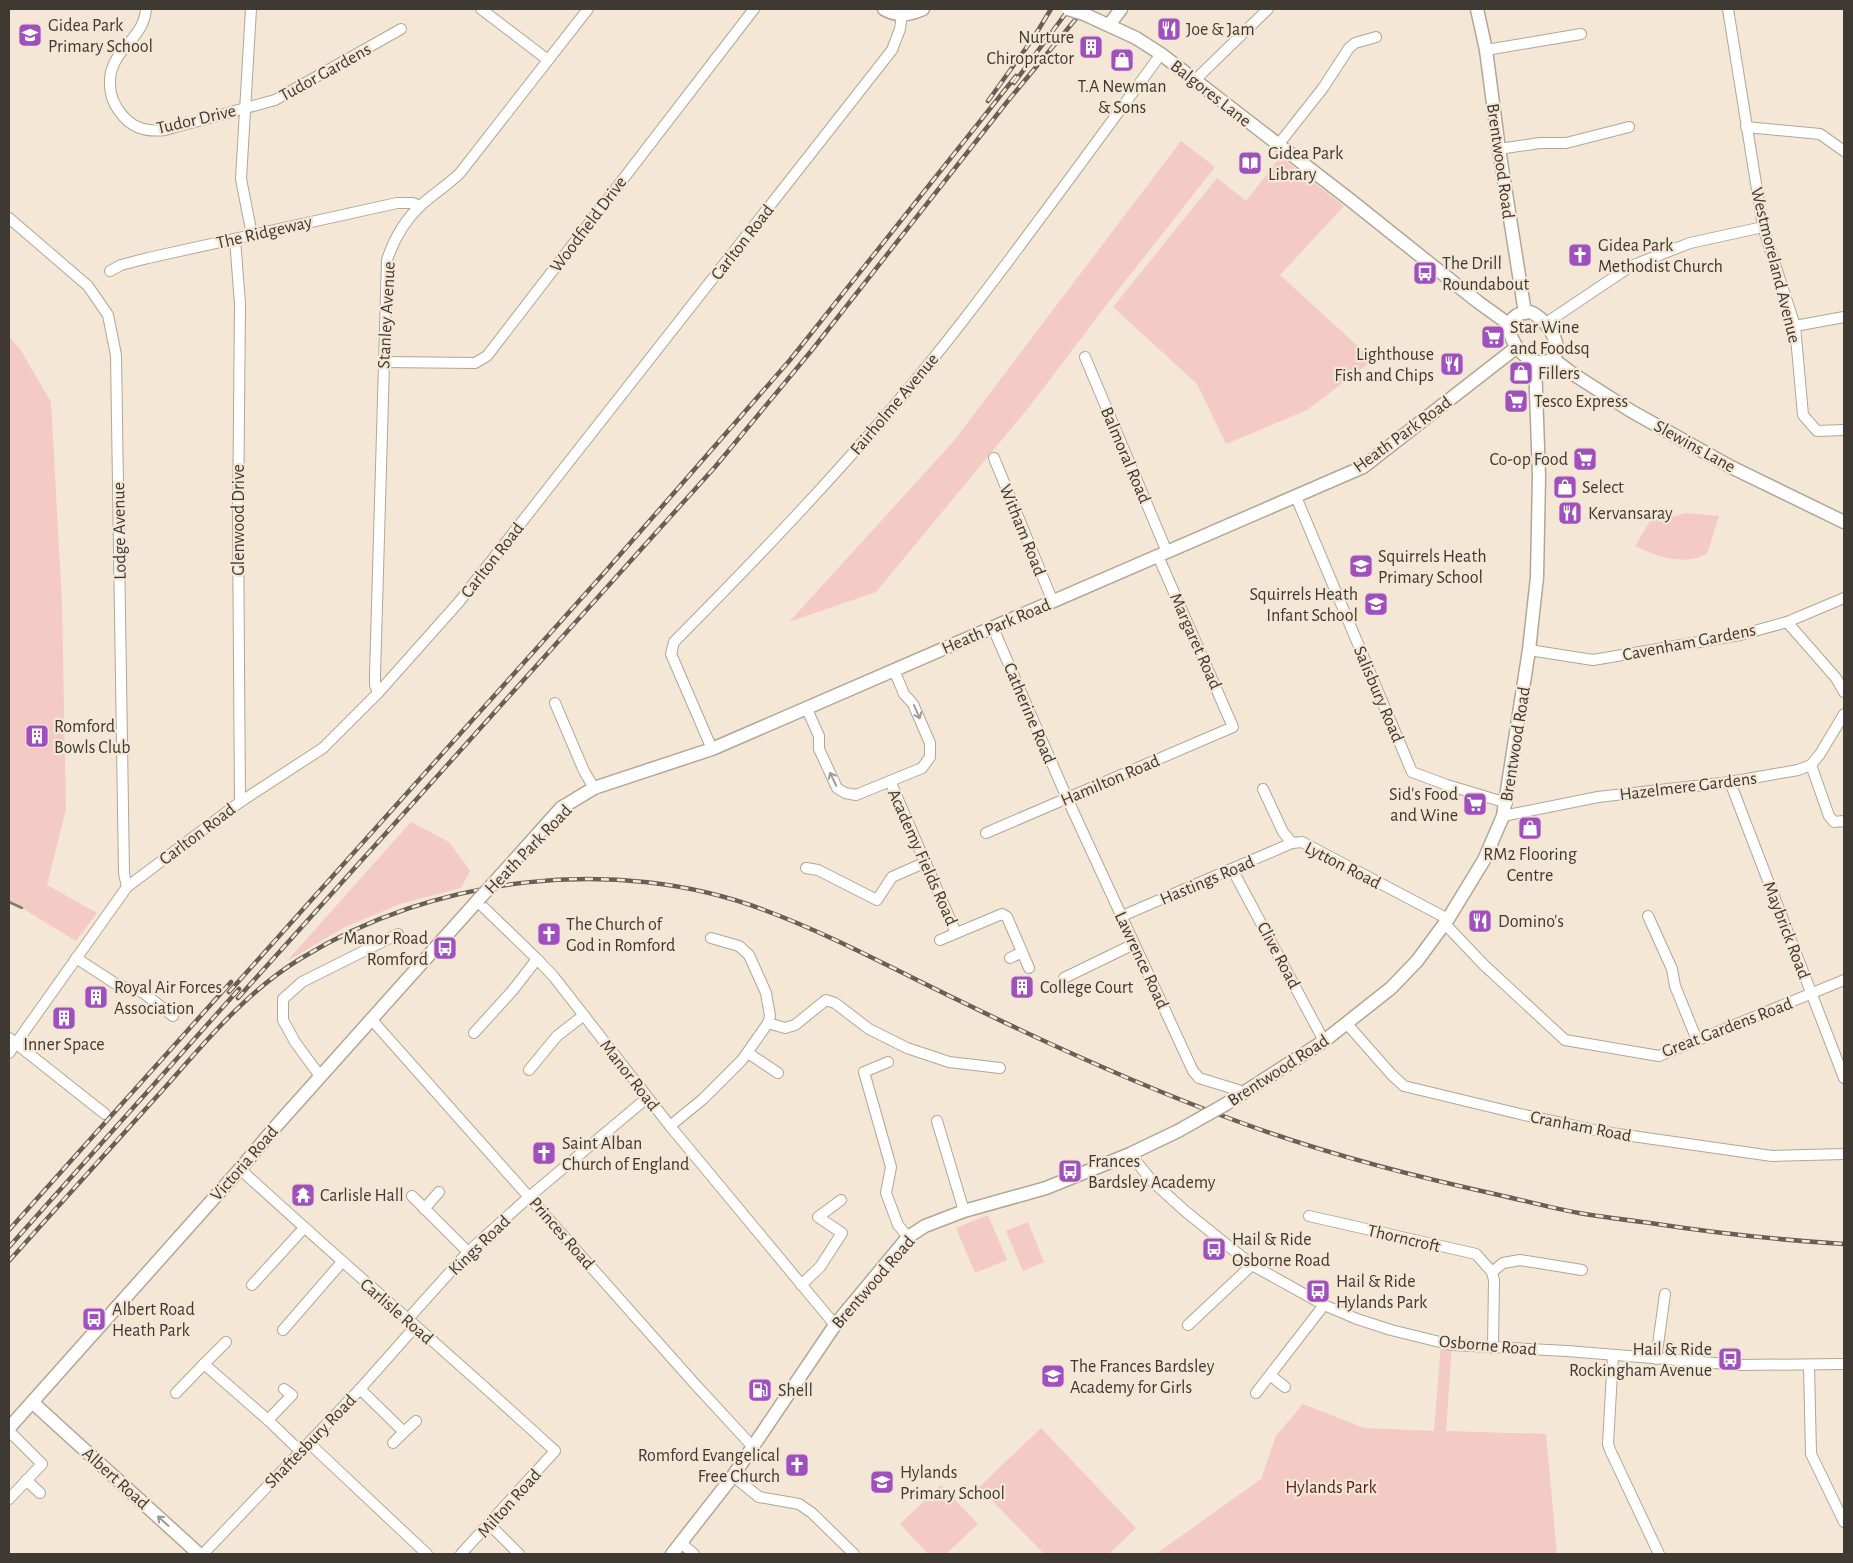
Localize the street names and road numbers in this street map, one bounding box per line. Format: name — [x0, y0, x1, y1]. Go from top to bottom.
street label: Tudor Gardens — [277, 40, 374, 105]
street label: Balgores Lane — [1167, 57, 1254, 131]
street label: Tudor Drive — [155, 102, 238, 138]
street label: Brentwood Road — [1483, 102, 1517, 220]
street label: Woodfield Drive — [547, 173, 631, 276]
street label: Westmoreland Avenue — [1747, 186, 1803, 345]
street label: Carlton Road — [708, 202, 778, 284]
street label: The Ridgeway — [215, 213, 314, 253]
street label: Stanley Avenue — [375, 261, 399, 369]
street label: Fairholme Avenue — [847, 350, 942, 459]
street label: Heath Park Road — [1350, 393, 1455, 476]
street label: Balmoral Road — [1097, 405, 1153, 506]
street label: Slewins Lane — [1651, 417, 1738, 476]
street label: Glenwood Drive — [230, 464, 248, 576]
street label: Lodge Avenue — [110, 482, 130, 580]
street label: Witham Road — [996, 482, 1049, 579]
street label: Carlton Road — [458, 520, 528, 602]
street label: Margaret Road — [1166, 591, 1224, 692]
street label: Heath Park Road — [939, 596, 1054, 658]
street label: Cavenham Gardens — [1621, 621, 1757, 665]
street label: Salisbury Road — [1350, 644, 1406, 745]
street label: Catherine Road — [1000, 660, 1058, 766]
street label: Brentwood Road — [1498, 685, 1534, 803]
street label: Hamilton Road — [1058, 752, 1162, 810]
street label: Hazelmere Gardens — [1619, 770, 1758, 804]
street label: Academy Fields Road — [884, 787, 960, 928]
street label: Carlton Road — [156, 801, 239, 869]
street label: Heath Park Road — [482, 802, 576, 898]
street label: Lytton Road — [1302, 839, 1383, 893]
street label: Hastings Road — [1158, 853, 1257, 909]
street label: Maybrick Road — [1759, 879, 1813, 982]
street label: Lawrence Road — [1111, 909, 1171, 1012]
street label: Clive Road — [1253, 919, 1303, 992]
street label: Great Gardens Road — [1659, 995, 1795, 1061]
street label: Brentwood Road — [1225, 1032, 1332, 1110]
street label: Manor Road — [596, 1037, 662, 1115]
street label: Cranham Road — [1529, 1108, 1633, 1146]
street label: Victoria Road — [208, 1123, 282, 1205]
street label: Princes Road — [525, 1194, 597, 1273]
street label: Kings Road — [445, 1212, 514, 1279]
street label: Thorncroft — [1366, 1222, 1442, 1256]
street label: Brentwood Road — [829, 1233, 919, 1332]
street label: Carlisle Road — [356, 1275, 436, 1348]
street label: Osborne Road — [1438, 1333, 1538, 1359]
street label: Shaftesbury Road — [262, 1391, 360, 1492]
street label: Albert Road — [79, 1444, 152, 1513]
street label: Milton Road — [475, 1466, 545, 1541]

